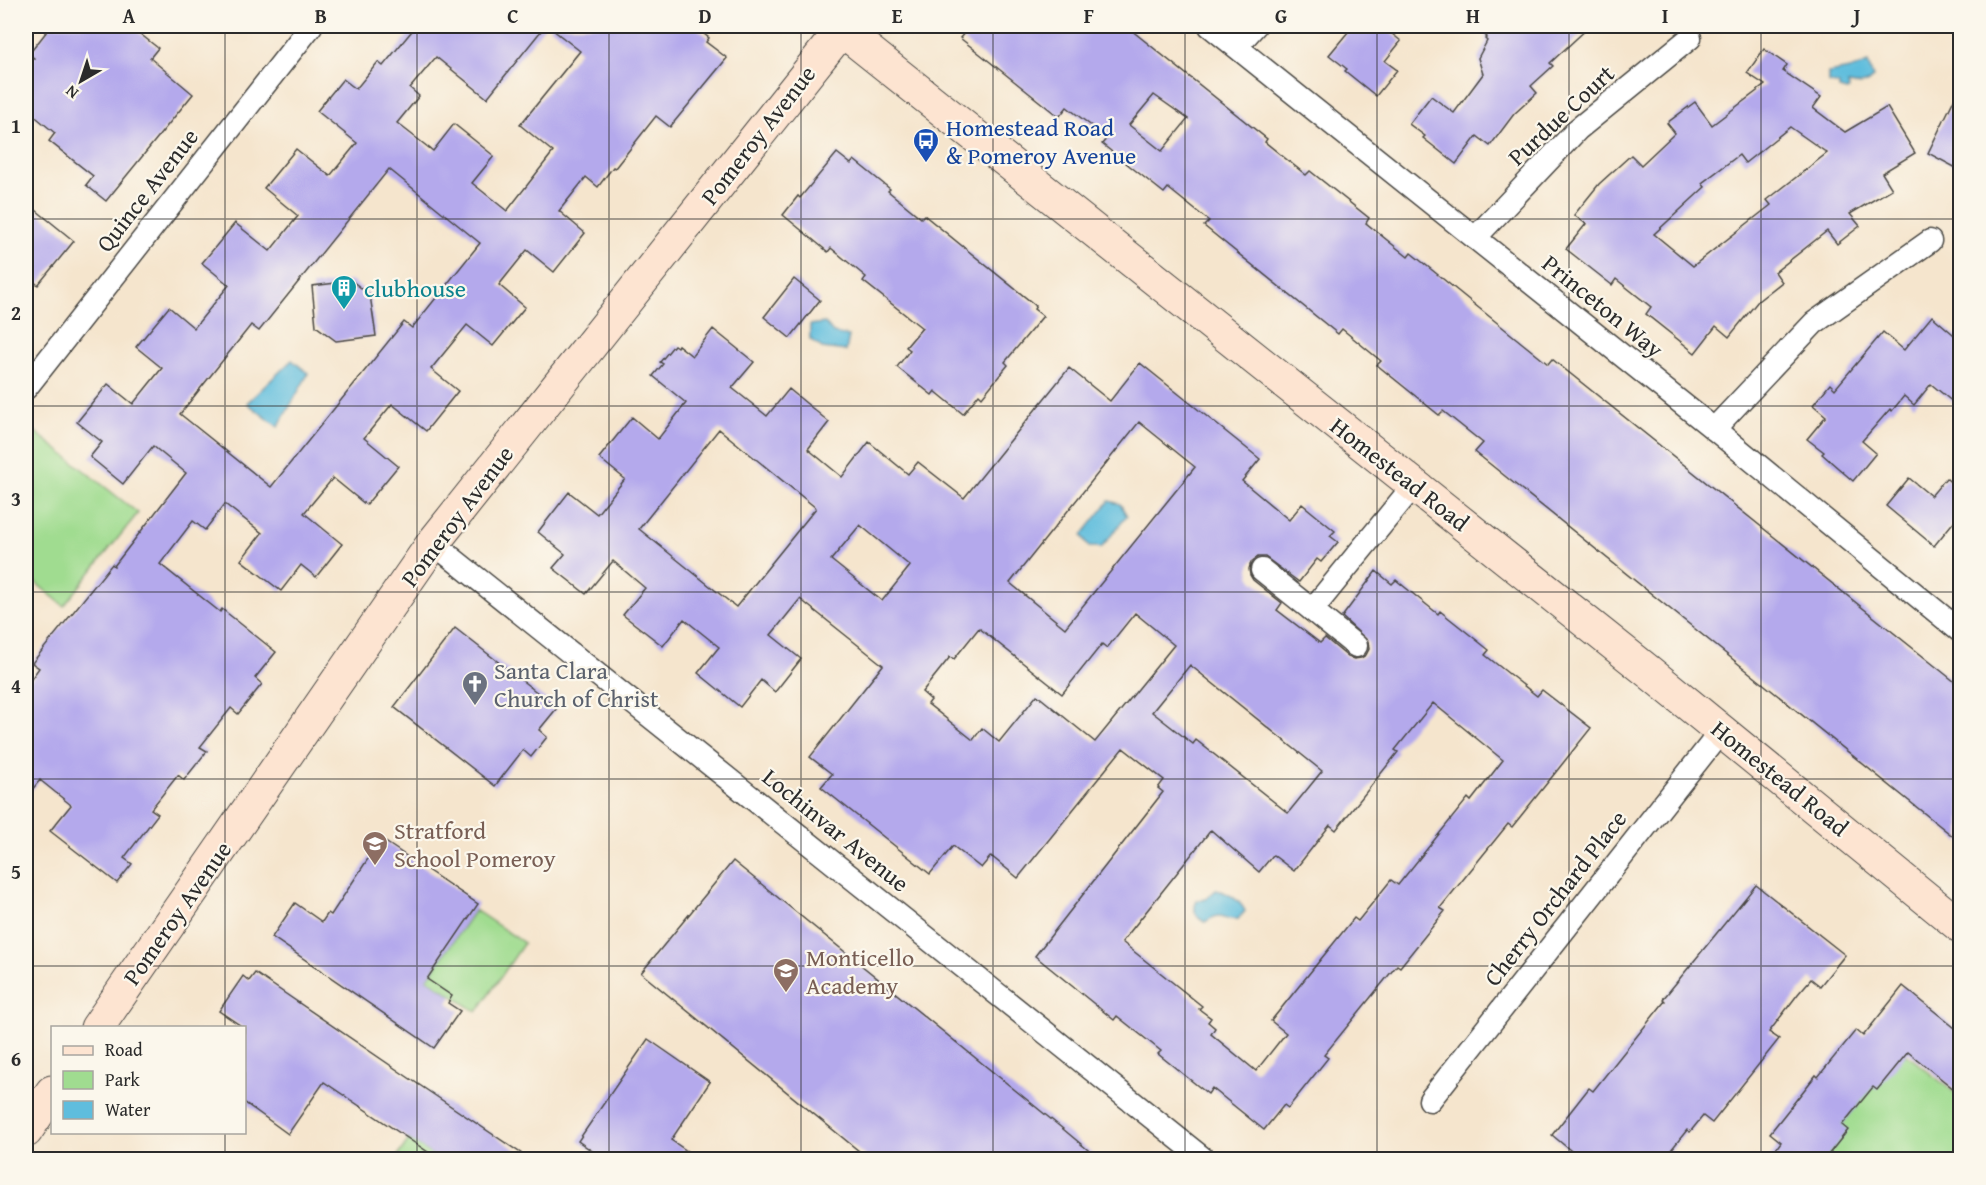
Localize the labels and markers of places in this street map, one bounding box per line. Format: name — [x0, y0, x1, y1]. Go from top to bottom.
place label: Homestead Road & Pomeroy Avenue — [946, 110, 1136, 173]
bus stop icon: Homestead Road & Pomeroy Avenue — [911, 126, 941, 164]
place label: clubhouse — [364, 271, 466, 306]
building icon: clubhouse — [329, 273, 359, 311]
place label: Santa Clara Church of Christ — [494, 653, 659, 716]
church icon: Santa Clara Church of Christ — [460, 669, 490, 707]
place label: Stratford School Pomeroy — [394, 813, 556, 876]
school or university icon: Stratford School Pomeroy — [360, 829, 390, 867]
place label: Monticello Academy — [806, 940, 914, 1003]
school or university icon: Monticello Academy — [771, 956, 801, 994]

